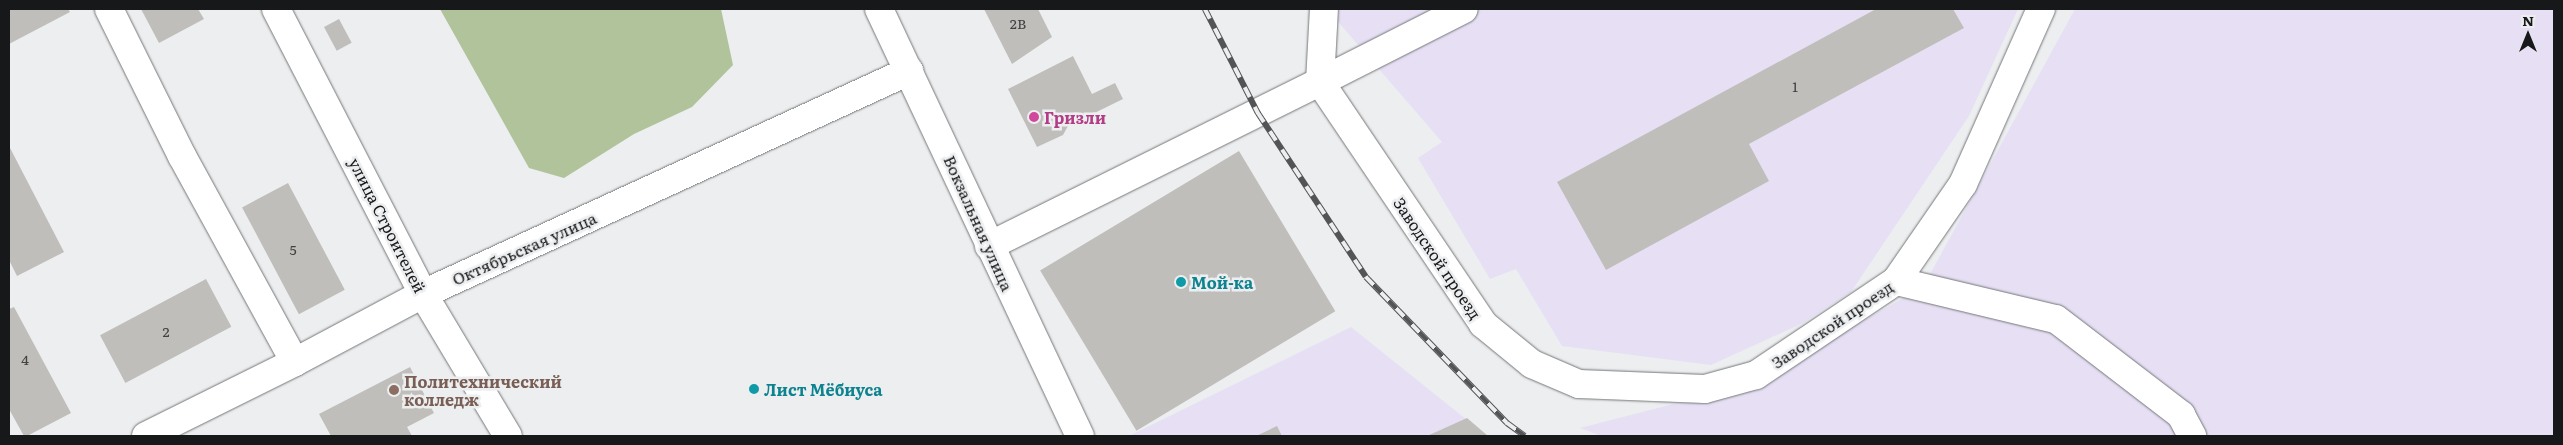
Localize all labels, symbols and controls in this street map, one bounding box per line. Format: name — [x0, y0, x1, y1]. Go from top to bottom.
north arrow — [2503, 10, 2553, 60]
text: N — [2522, 10, 2534, 30]
house number: 2В — [1010, 15, 1026, 31]
house number: 1 — [1792, 78, 1798, 94]
place label: Гризли — [1044, 107, 1106, 127]
marker: Гризли — [1028, 111, 1040, 123]
street label: Вокзальная улица — [940, 152, 1018, 294]
street label: улица Строителей — [346, 154, 430, 296]
street label: Заводской проезд — [1390, 194, 1486, 322]
street label: Октябрьская улица — [449, 208, 599, 288]
house number: 5 — [289, 241, 297, 257]
place label: Мой-ка — [1191, 272, 1253, 292]
marker: Мой-ка — [1175, 276, 1187, 288]
street label: Заводской проезд — [1768, 276, 1896, 372]
house number: 2 — [162, 323, 170, 339]
house number: 4 — [21, 351, 29, 367]
place label: Политехнический колледж — [404, 371, 562, 409]
place label: Лист Мёбиуса — [764, 379, 883, 399]
marker: Лист Мёбиуса — [748, 383, 760, 395]
marker: Политехнический колледж — [388, 384, 400, 396]

